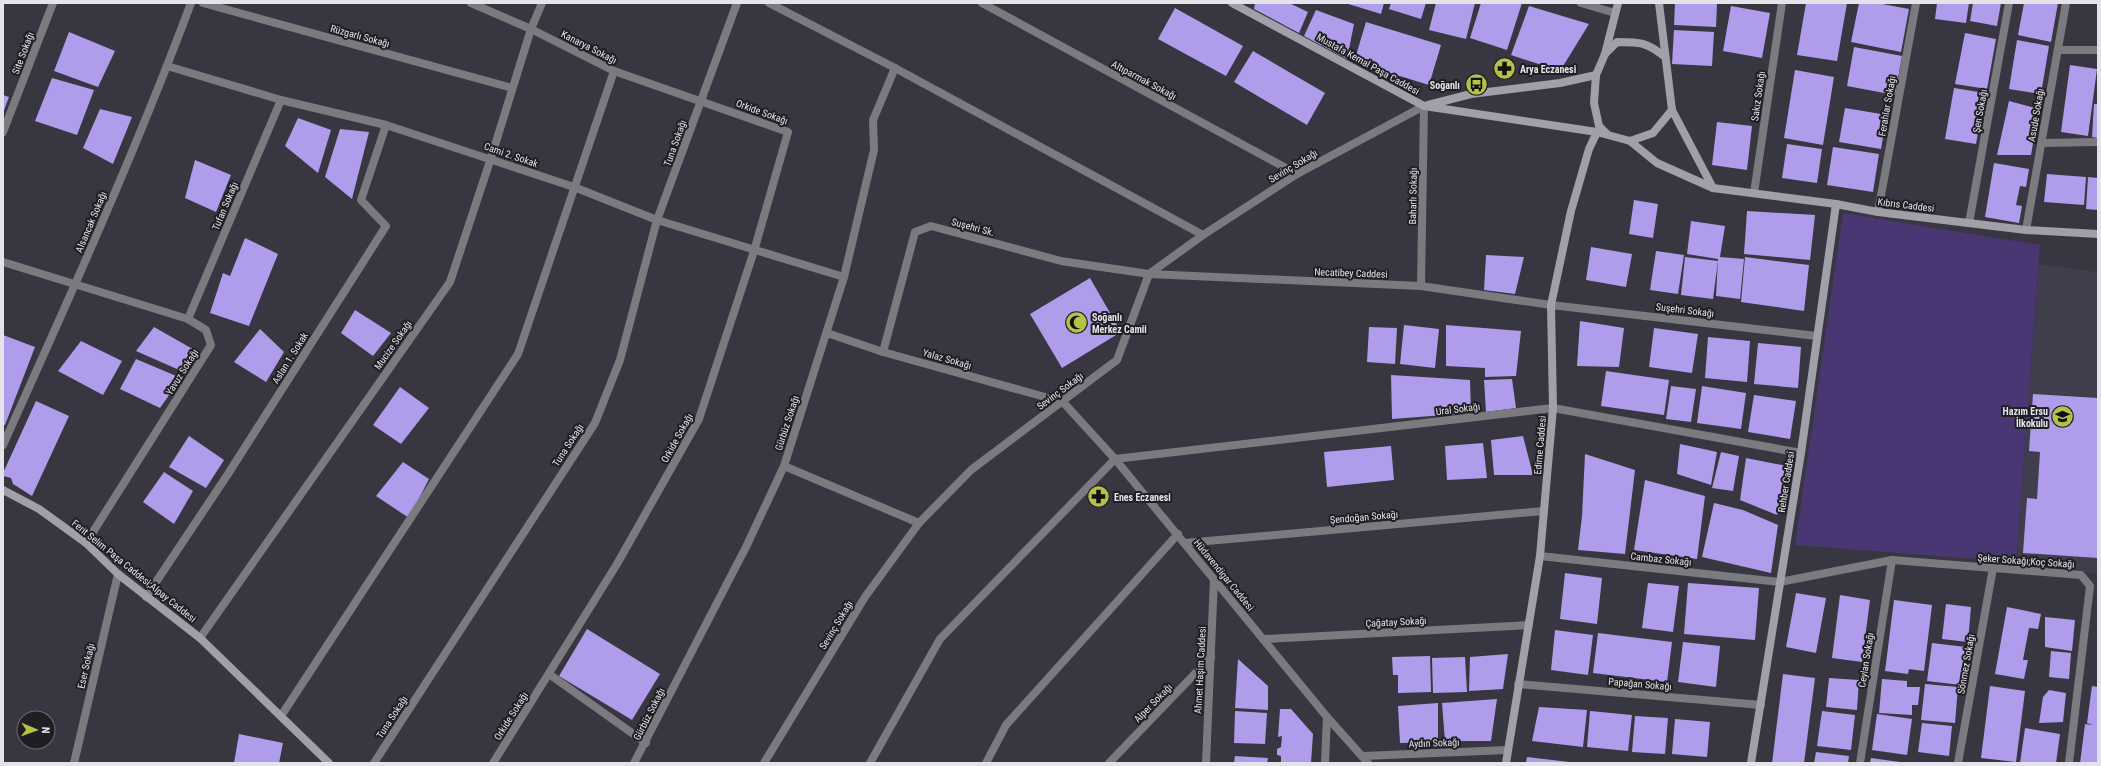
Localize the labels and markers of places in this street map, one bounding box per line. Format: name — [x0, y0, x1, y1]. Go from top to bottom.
pharmacy icon: Arya Eczanesi — [1492, 56, 1518, 82]
place label: Arya Eczanesi — [1520, 64, 1576, 75]
bus stop icon: Soğanlı — [1463, 72, 1489, 98]
place label: Soğanlı — [1430, 80, 1460, 91]
mosque icon: Soğanlı Merkez Camii — [1063, 310, 1089, 336]
place label: Soğanlı Merkez Camii — [1092, 312, 1147, 335]
school or university icon: Hazım Ersu İlkokulu — [2050, 404, 2076, 430]
place label: Hazım Ersu İlkokulu — [2003, 406, 2048, 429]
pharmacy icon: Enes Eczanesi — [1085, 484, 1111, 510]
place label: Enes Eczanesi — [1114, 492, 1171, 503]

